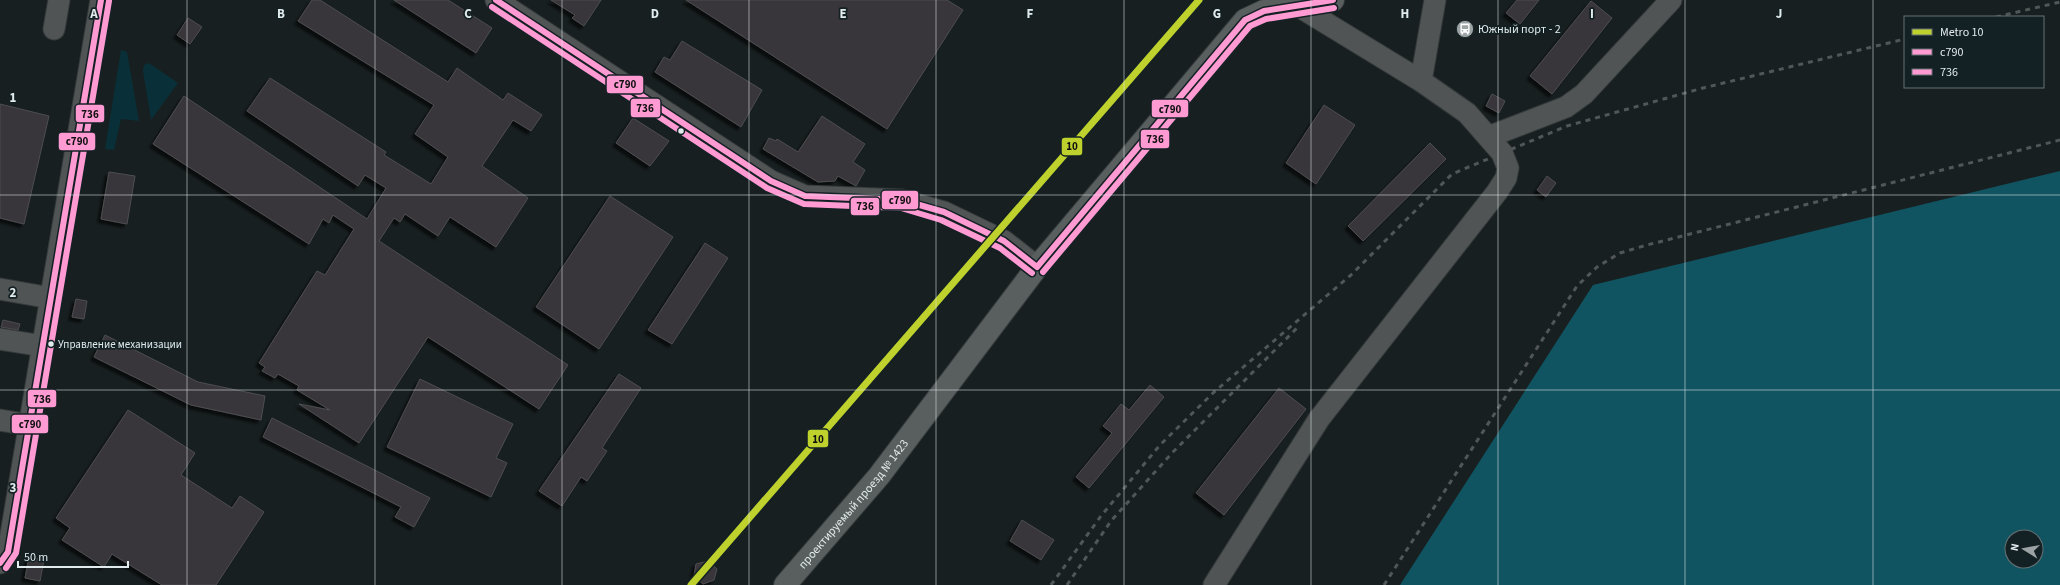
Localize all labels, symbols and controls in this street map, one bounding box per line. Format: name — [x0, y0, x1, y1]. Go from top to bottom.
text: A — [89, 5, 98, 23]
text: B — [277, 5, 285, 23]
text: C — [464, 5, 472, 23]
text: D — [651, 5, 659, 23]
text: E — [839, 5, 847, 23]
text: F — [1027, 5, 1034, 23]
text: G — [1213, 5, 1221, 23]
text: H — [1401, 5, 1409, 23]
text: I — [1590, 5, 1594, 23]
text: J — [1776, 5, 1782, 23]
legend — [1904, 16, 2044, 88]
bus stop icon: Южный порт - 2 — [1455, 19, 1475, 39]
place label: Южный порт - 2 — [1478, 21, 1561, 38]
text: Metro 10 — [1940, 24, 1984, 41]
text: с790 — [1940, 44, 1963, 61]
text: 736 — [1940, 64, 1958, 81]
line badge: с790 — [606, 75, 644, 94]
text: с790 — [614, 77, 636, 92]
text: 1 — [10, 89, 17, 107]
line badge: 736 — [630, 98, 661, 118]
line badge: с790 — [1151, 99, 1189, 118]
text: 736 — [636, 101, 654, 116]
text: с790 — [1159, 102, 1181, 117]
line badge: 736 — [75, 104, 105, 123]
text: 736 — [81, 107, 99, 122]
unlabelled marker — [676, 126, 686, 136]
line badge: 736 — [1140, 129, 1170, 149]
line badge: с790 — [58, 132, 96, 151]
text: 736 — [1146, 132, 1164, 147]
text: с790 — [66, 134, 88, 149]
line badge: 10 — [1061, 137, 1083, 156]
text: 10 — [1066, 139, 1078, 154]
line badge: с790 — [881, 190, 919, 210]
text: с790 — [889, 193, 911, 208]
line badge: 736 — [850, 197, 880, 216]
text: 736 — [856, 199, 874, 214]
text: 2 — [10, 284, 17, 302]
place label: Управление механизации — [58, 337, 182, 352]
marker: Управление механизации — [46, 339, 56, 349]
line badge: 736 — [27, 389, 57, 408]
text: 736 — [33, 392, 51, 407]
line badge: с790 — [11, 414, 49, 434]
text: с790 — [19, 417, 41, 432]
line badge: 10 — [807, 429, 829, 448]
text: 10 — [812, 432, 824, 447]
street label: проектируемый проезд № 1423 — [795, 436, 913, 573]
text: 3 — [10, 479, 17, 497]
north arrow — [2004, 529, 2044, 569]
text: N — [2007, 542, 2023, 552]
scale bar — [18, 543, 128, 569]
text: 50 m — [24, 549, 48, 566]

